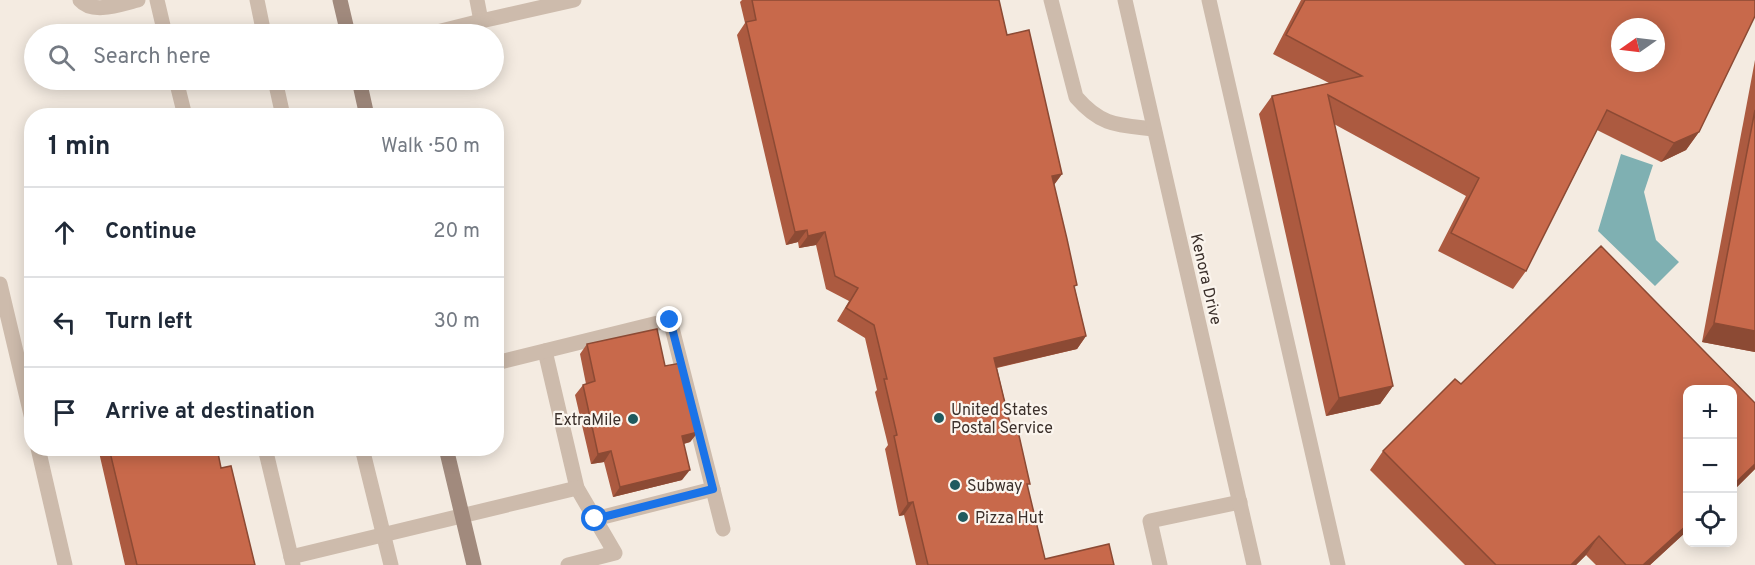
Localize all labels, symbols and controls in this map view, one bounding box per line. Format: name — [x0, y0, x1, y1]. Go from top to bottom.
north arrow — [1611, 18, 1665, 72]
search box — [24, 24, 504, 90]
icon: search — [45, 41, 78, 74]
text: Search here — [93, 44, 211, 71]
text: 1 min — [48, 131, 110, 164]
text: Walk · 50 m — [381, 134, 480, 160]
icon: ahead — [48, 216, 81, 249]
text: Continue — [105, 219, 196, 246]
text: 20 m — [433, 219, 480, 245]
street label: Kenora Drive — [1185, 232, 1225, 327]
icon: left — [48, 306, 81, 339]
route end — [656, 306, 682, 332]
text: Turn left — [105, 309, 193, 336]
text: 30 m — [434, 309, 480, 335]
map controls — [1683, 385, 1737, 547]
button: + — [1683, 385, 1737, 439]
icon: arrive — [48, 396, 81, 429]
text: Arrive at destination — [105, 399, 315, 426]
place label: United States Postal Service — [951, 401, 1053, 439]
place label: ExtraMile — [554, 411, 621, 431]
marker: United States Postal Service — [932, 411, 946, 425]
marker: ExtraMile — [626, 412, 640, 426]
button: − — [1683, 439, 1737, 493]
place label: Subway — [967, 477, 1023, 497]
marker: Subway — [948, 478, 962, 492]
button: locate — [1683, 493, 1737, 547]
route start — [581, 505, 607, 531]
place label: Pizza Hut — [975, 509, 1044, 529]
marker: Pizza Hut — [956, 510, 970, 524]

